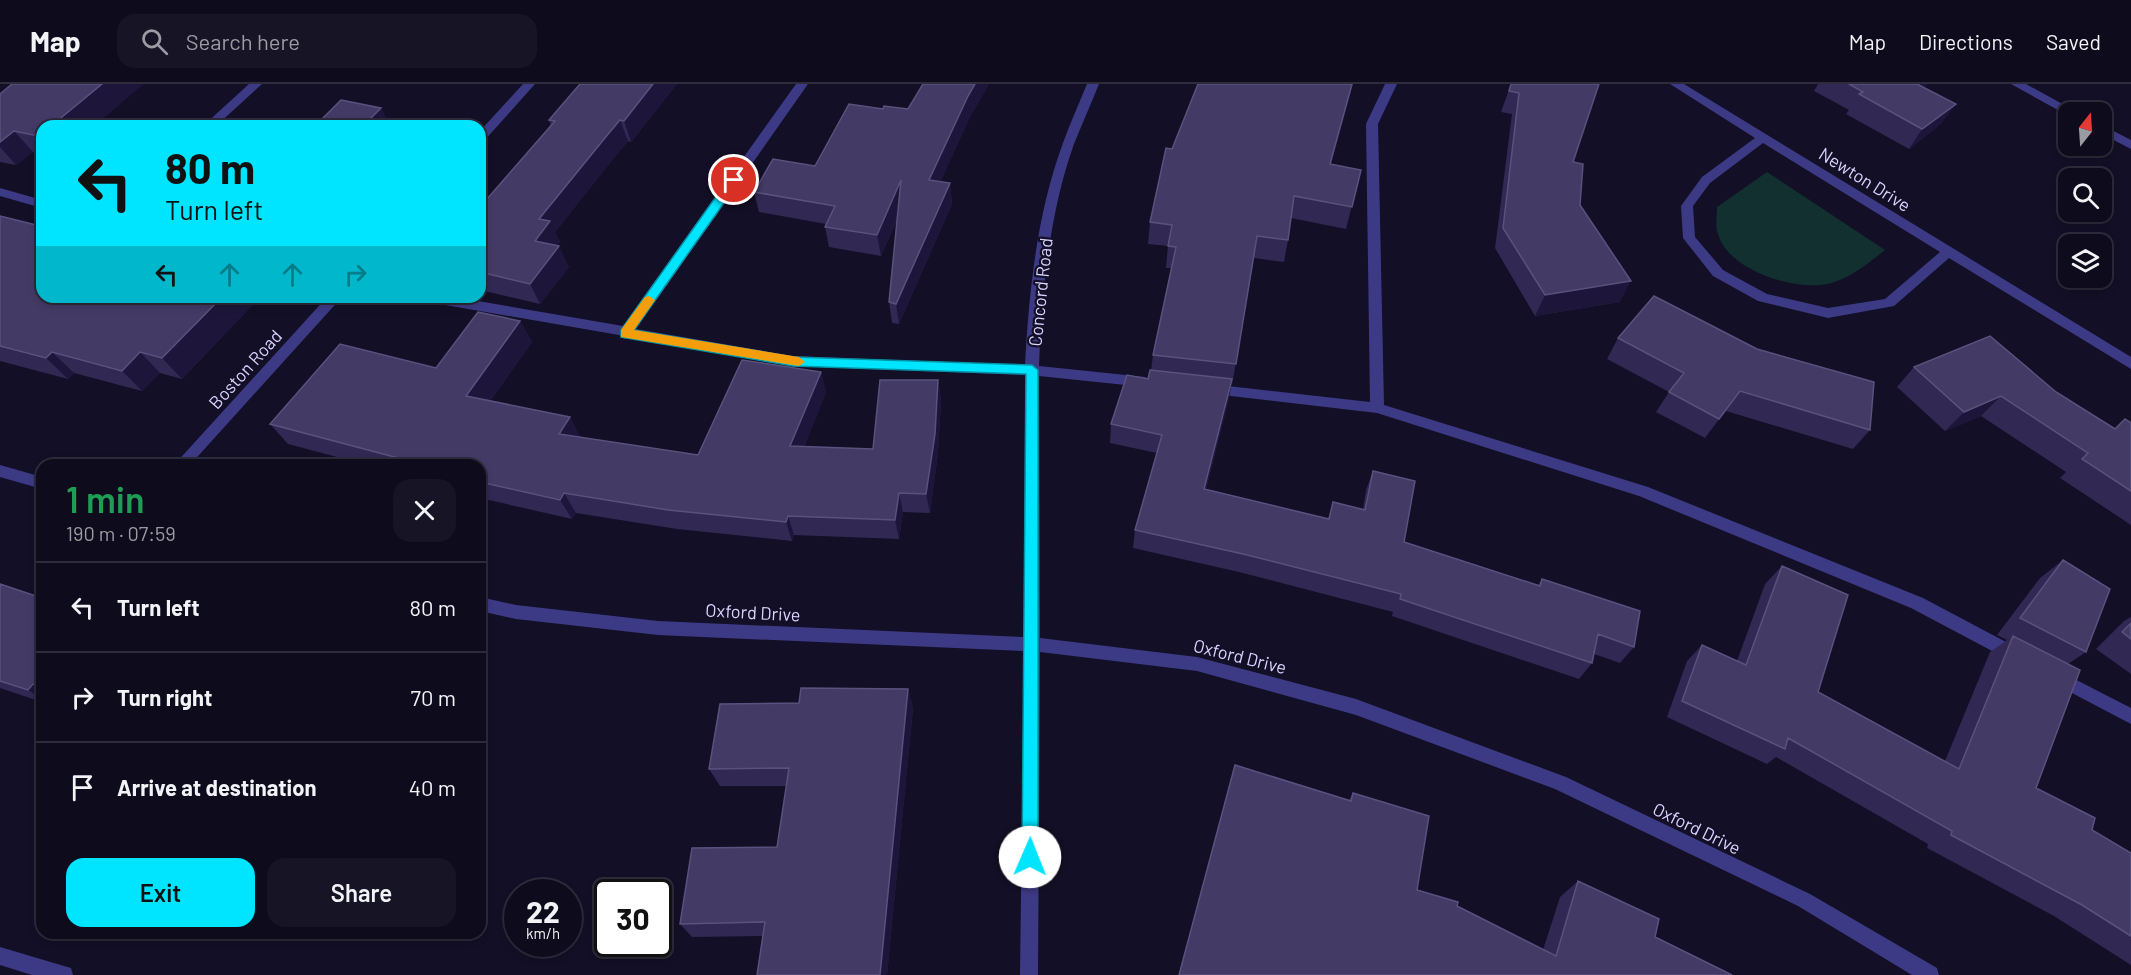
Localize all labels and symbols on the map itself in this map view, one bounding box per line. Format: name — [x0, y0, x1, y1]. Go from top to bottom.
north arrow — [2058, 102, 2112, 156]
street label: Newton Drive — [1815, 142, 1915, 216]
pin — [708, 154, 759, 205]
street label: Concord Road — [1023, 237, 1057, 347]
street label: Boston Road — [204, 325, 286, 413]
street label: Oxford Drive — [705, 599, 801, 625]
street label: Oxford Drive — [1191, 634, 1289, 678]
street label: Oxford Drive — [1649, 797, 1745, 859]
position arrow — [998, 825, 1062, 889]
speed limit sign: 30 — [594, 879, 672, 957]

